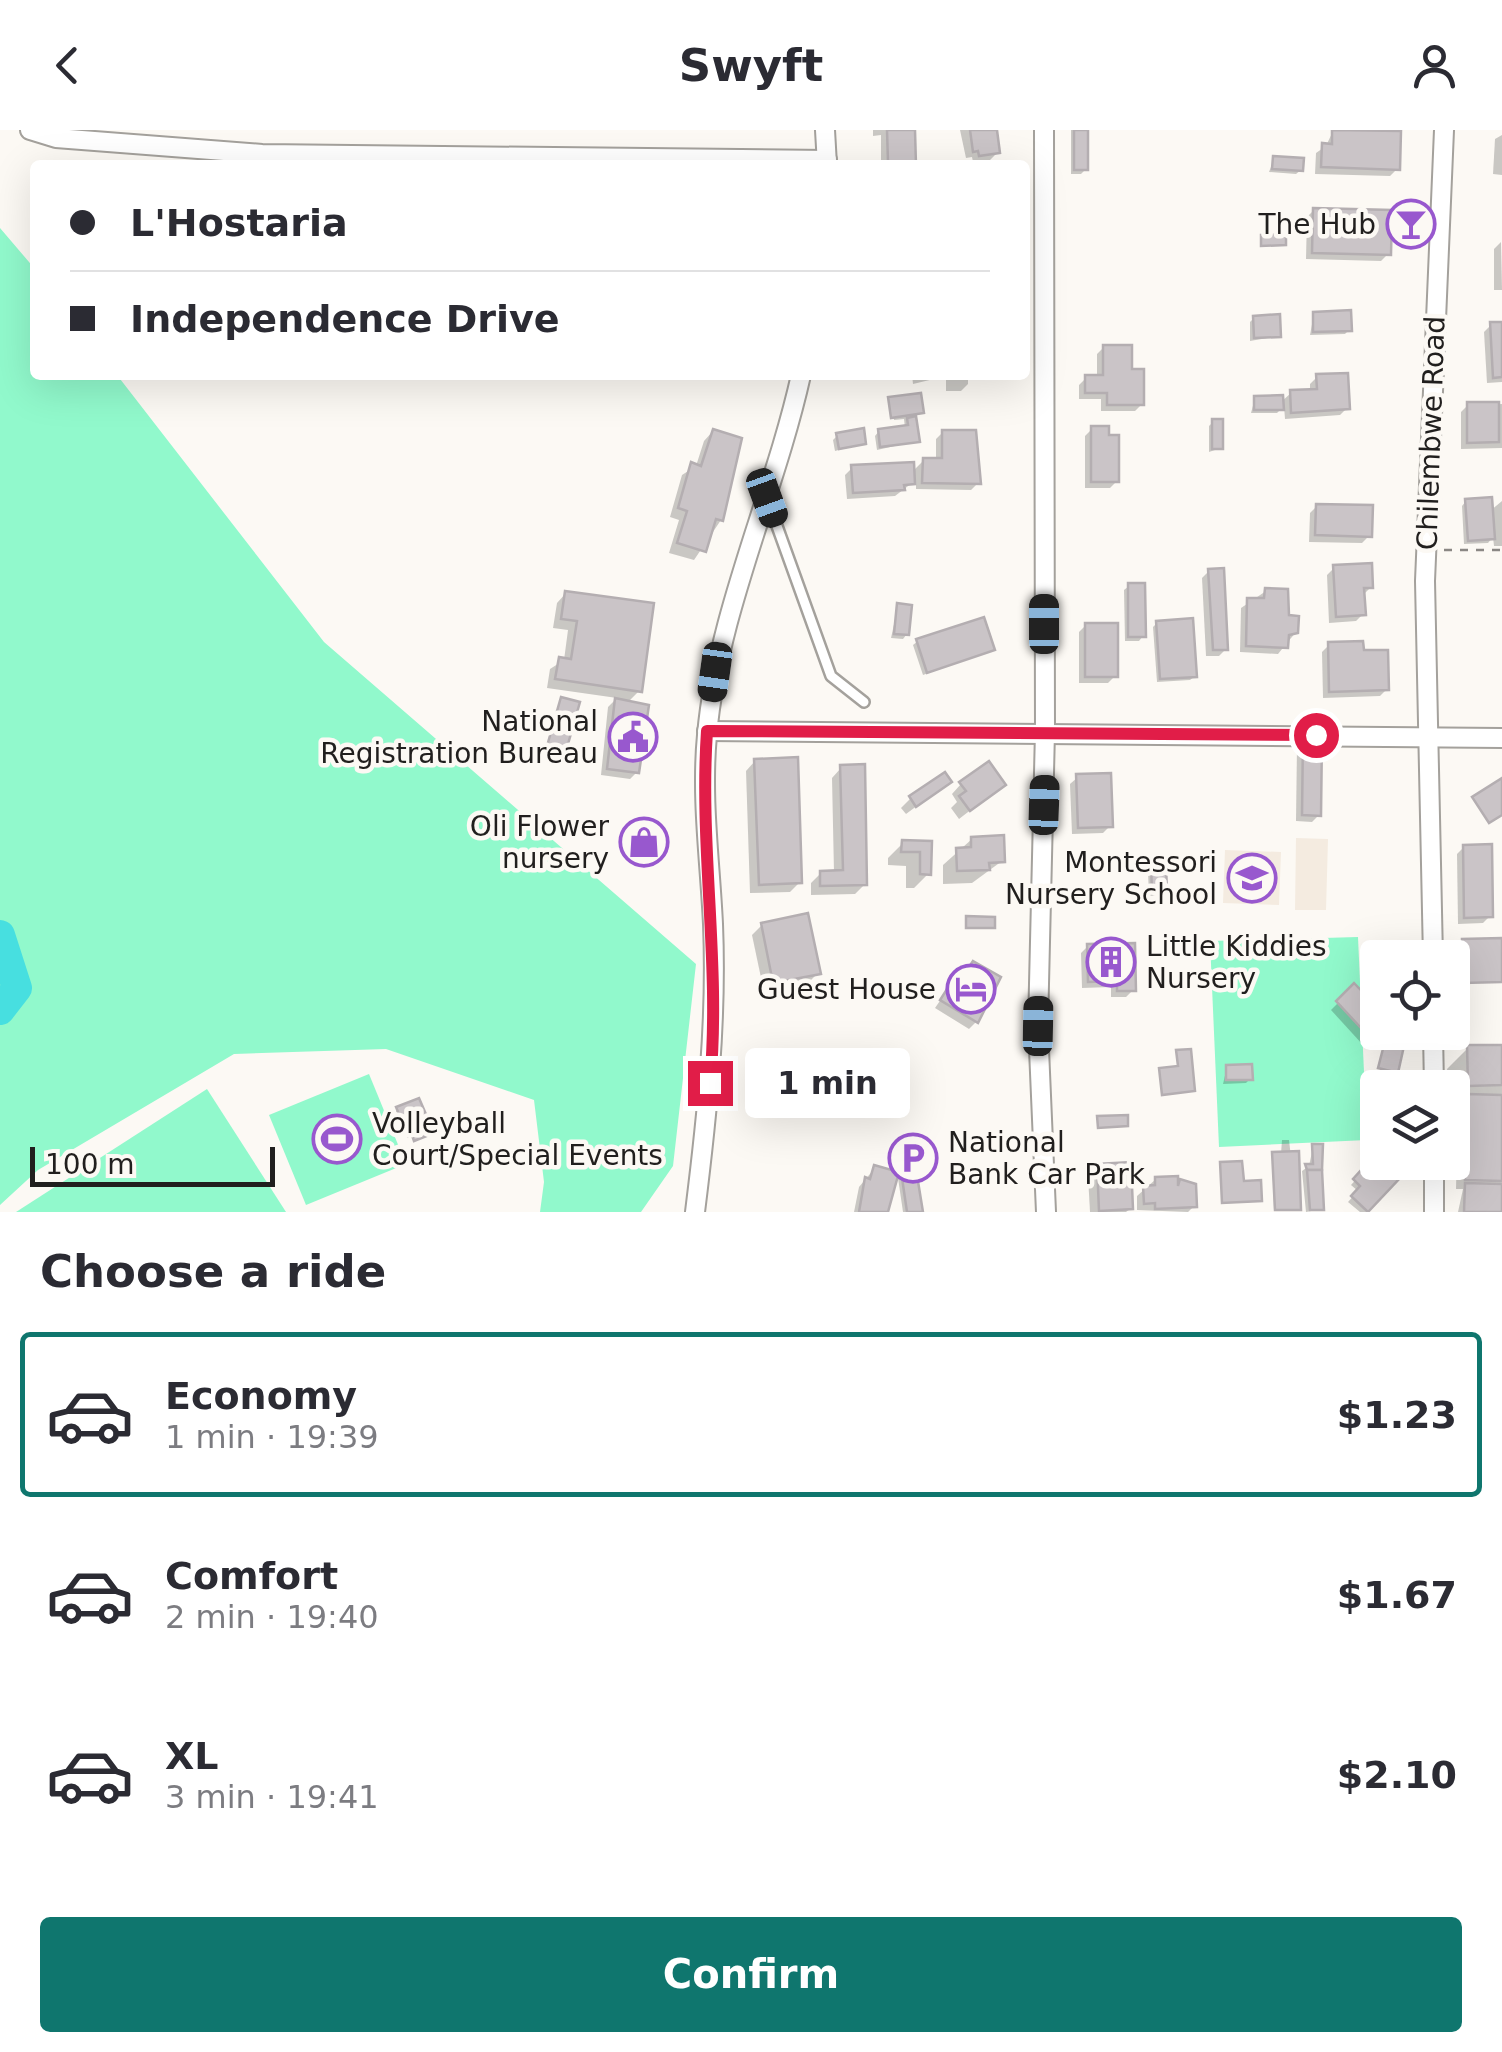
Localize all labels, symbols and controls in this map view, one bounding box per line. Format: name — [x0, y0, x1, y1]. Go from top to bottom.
icon: back — [40, 38, 95, 93]
icon: person — [1407, 38, 1462, 93]
text: Swyft — [679, 39, 823, 92]
bar icon: The Hub — [1385, 198, 1437, 250]
text: L'Hostaria — [130, 201, 348, 245]
place label: The Hub — [1257, 208, 1376, 241]
text: Independence Drive — [130, 297, 560, 341]
street label: Chilembwe Road — [1410, 315, 1452, 551]
car — [743, 465, 791, 531]
car — [1029, 594, 1059, 654]
car — [696, 640, 734, 704]
place label: National Registration Bureau — [320, 705, 598, 770]
public building icon: National Registration Bureau — [607, 711, 659, 763]
route start — [1294, 713, 1339, 758]
car — [1028, 774, 1060, 836]
place label: Oli Flower nursery — [470, 810, 609, 875]
shop icon: Oli Flower nursery — [618, 816, 670, 868]
place label: Montessori Nursery School — [1005, 846, 1217, 911]
school or university icon: Montessori Nursery School — [1226, 852, 1278, 904]
place label: Little Kiddies Nursery — [1146, 930, 1327, 995]
building icon: Little Kiddies Nursery — [1085, 936, 1137, 988]
map controls — [1360, 940, 1470, 1180]
button: locate — [1360, 940, 1470, 1050]
hotel icon: Guest House — [945, 963, 997, 1015]
place label: Guest House — [757, 973, 936, 1006]
car — [1022, 996, 1054, 1056]
callout: 1 min — [745, 1048, 910, 1118]
route end — [688, 1061, 733, 1106]
text: 1 min — [777, 1064, 878, 1102]
button: layers — [1360, 1070, 1470, 1180]
place label: Volleyball Court/Special Events — [372, 1107, 663, 1172]
sports icon: Volleyball Court/Special Events — [311, 1113, 363, 1165]
place label: National Bank Car Park — [948, 1126, 1146, 1191]
parking icon: National Bank Car Park — [887, 1132, 939, 1184]
scale bar — [30, 1142, 275, 1186]
text: 100 m — [45, 1148, 135, 1181]
text: Choose a ride — [40, 1245, 386, 1298]
icon: car — [45, 1370, 135, 1460]
text: Economy — [165, 1374, 357, 1418]
text: $1.23 — [1337, 1393, 1457, 1437]
text: 1 min · 19:39 — [165, 1418, 379, 1456]
icon: car — [45, 1550, 135, 1640]
text: Comfort — [165, 1554, 338, 1598]
text: $1.67 — [1337, 1573, 1457, 1617]
text: 2 min · 19:40 — [165, 1598, 379, 1636]
icon: car — [45, 1730, 135, 1820]
text: XL — [165, 1734, 219, 1778]
text: $2.10 — [1337, 1753, 1457, 1797]
text: 3 min · 19:41 — [165, 1778, 379, 1816]
button: Confirm — [40, 1917, 1462, 2032]

